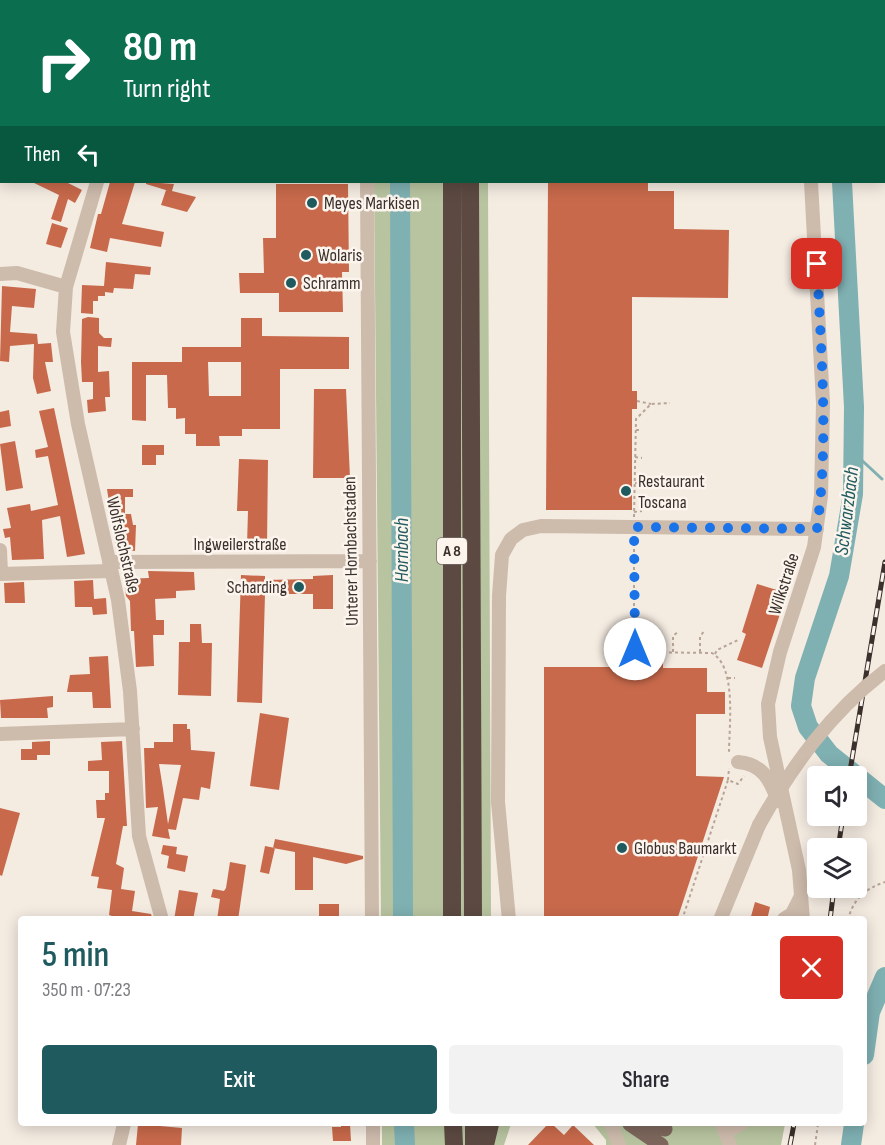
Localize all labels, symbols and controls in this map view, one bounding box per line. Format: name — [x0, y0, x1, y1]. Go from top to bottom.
text: 80 m — [123, 22, 197, 73]
icon: right — [24, 24, 102, 102]
text: Turn right — [123, 73, 210, 105]
icon: left — [72, 138, 105, 171]
text: Then — [24, 141, 60, 168]
place label: Meyes Markisen — [324, 193, 420, 214]
marker: Meyes Markisen — [305, 196, 319, 210]
pin — [791, 238, 842, 289]
place label: Wolaris — [318, 245, 362, 266]
icon: arrive — [800, 247, 833, 280]
marker: Wolaris — [299, 248, 313, 262]
place label: Schramm — [303, 273, 361, 294]
marker: Schramm — [284, 276, 298, 290]
water label: Schwarzbach — [830, 465, 864, 557]
place label: Restaurant Toscana — [638, 471, 705, 513]
street label: Unterer Hornbachstaden — [339, 476, 363, 626]
marker: Restaurant Toscana — [619, 484, 633, 498]
street label: Wolfslochstraße — [102, 495, 144, 595]
water label: Hornbach — [390, 518, 414, 582]
street label: Ingweilerstraße — [193, 534, 287, 555]
road number: A 8 — [437, 538, 467, 564]
street label: Wilkstraße — [764, 551, 804, 617]
place label: Scharding — [227, 577, 287, 598]
marker: Scharding — [292, 580, 306, 594]
position arrow — [603, 617, 667, 681]
map controls — [807, 766, 867, 898]
button: sound — [807, 766, 867, 826]
place label: Globus Baumarkt — [634, 838, 737, 859]
button: layers — [807, 838, 867, 898]
marker: Globus Baumarkt — [615, 841, 629, 855]
text: 5 min — [42, 934, 109, 977]
button: close — [780, 936, 843, 999]
text: 350 m · 07:23 — [42, 978, 131, 1002]
button: Exit — [42, 1045, 437, 1114]
button: Share — [449, 1045, 843, 1114]

